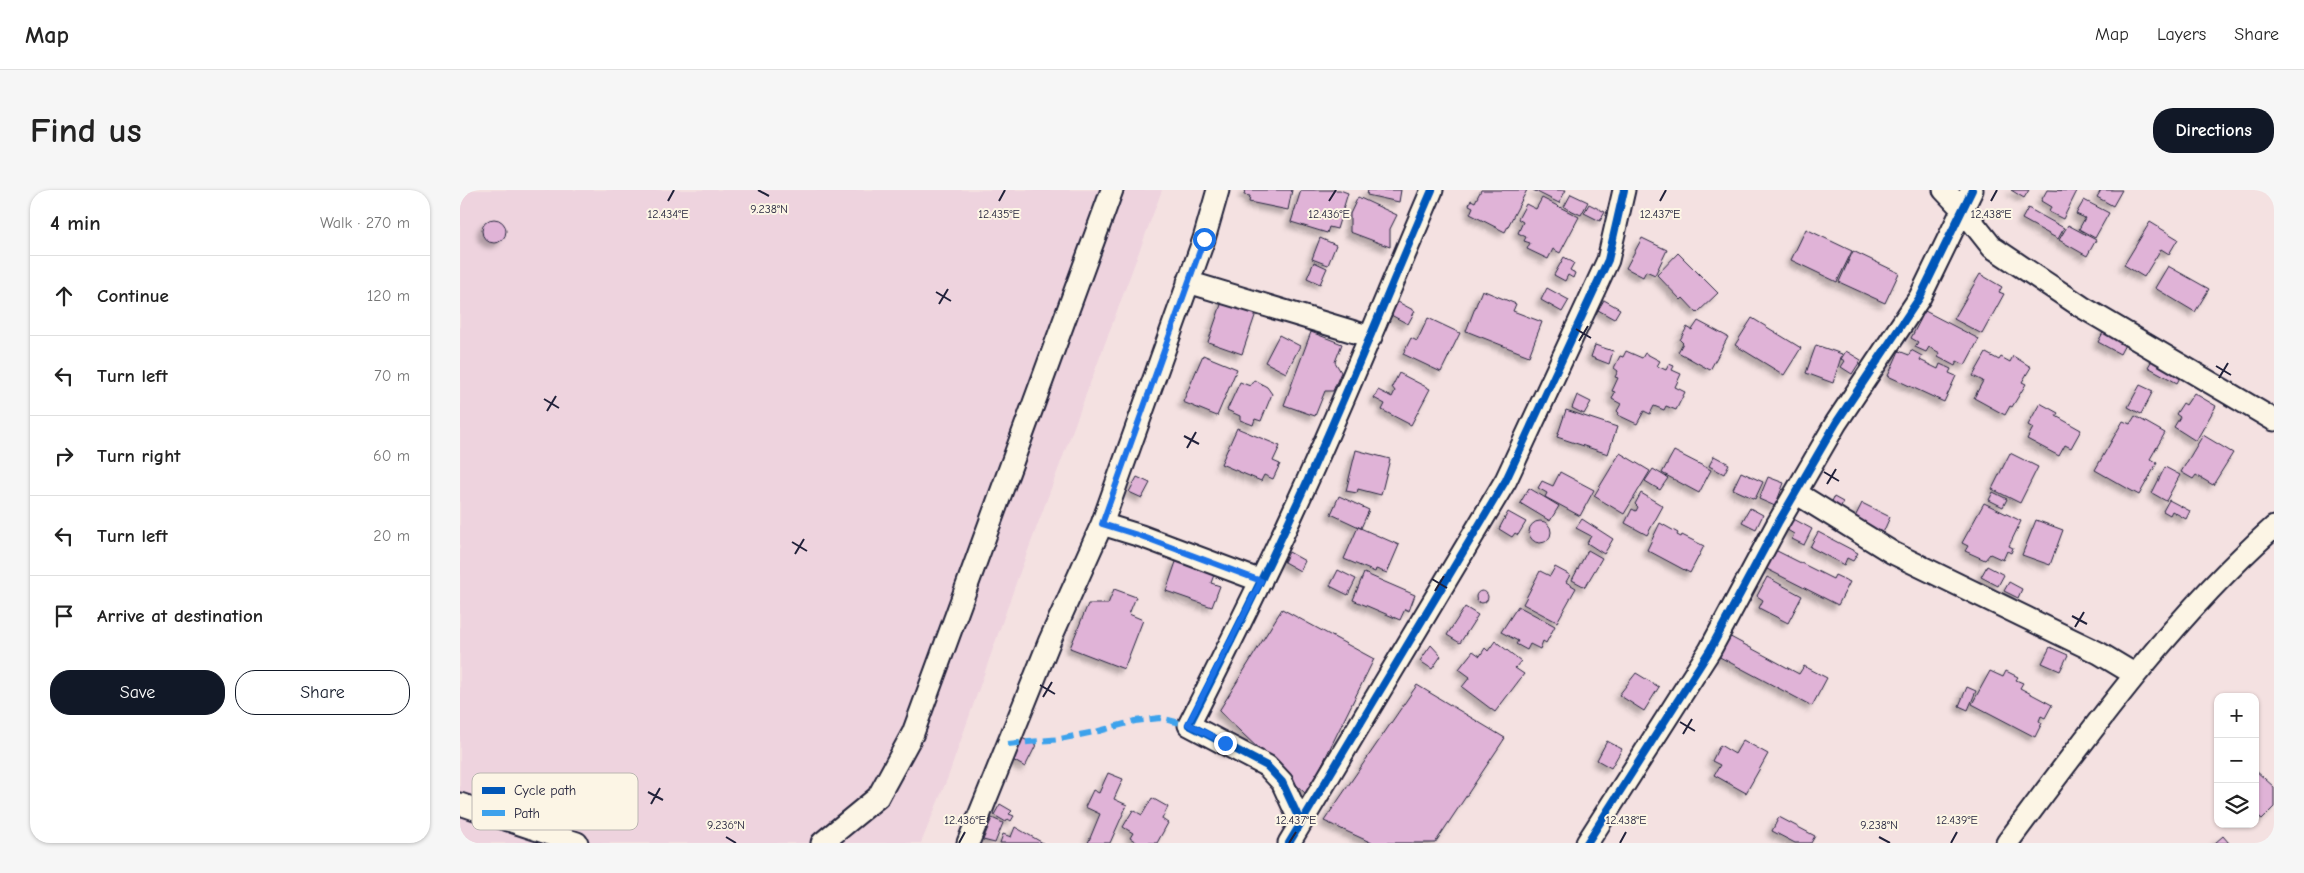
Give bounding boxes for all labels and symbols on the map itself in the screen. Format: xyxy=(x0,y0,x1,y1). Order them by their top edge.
text: 9.238°N xyxy=(750,202,788,216)
text: 12.434°E xyxy=(648,207,688,221)
text: 12.435°E xyxy=(978,207,1020,221)
text: 12.436°E xyxy=(1308,207,1350,221)
text: 12.437°E xyxy=(1640,207,1680,221)
text: 12.438°E xyxy=(1970,207,2012,221)
route start xyxy=(1193,228,1216,251)
route end xyxy=(1214,732,1237,755)
legend xyxy=(472,773,638,830)
text: Cycle path xyxy=(514,782,576,799)
text: Path xyxy=(514,805,540,822)
text: 12.436°E xyxy=(944,813,986,827)
text: 12.437°E xyxy=(1276,813,1316,827)
text: 12.438°E xyxy=(1605,813,1647,827)
text: 12.439°E xyxy=(1936,813,1978,827)
text: 9.236°N xyxy=(707,818,745,832)
text: 9.238°N xyxy=(1860,818,1898,832)

